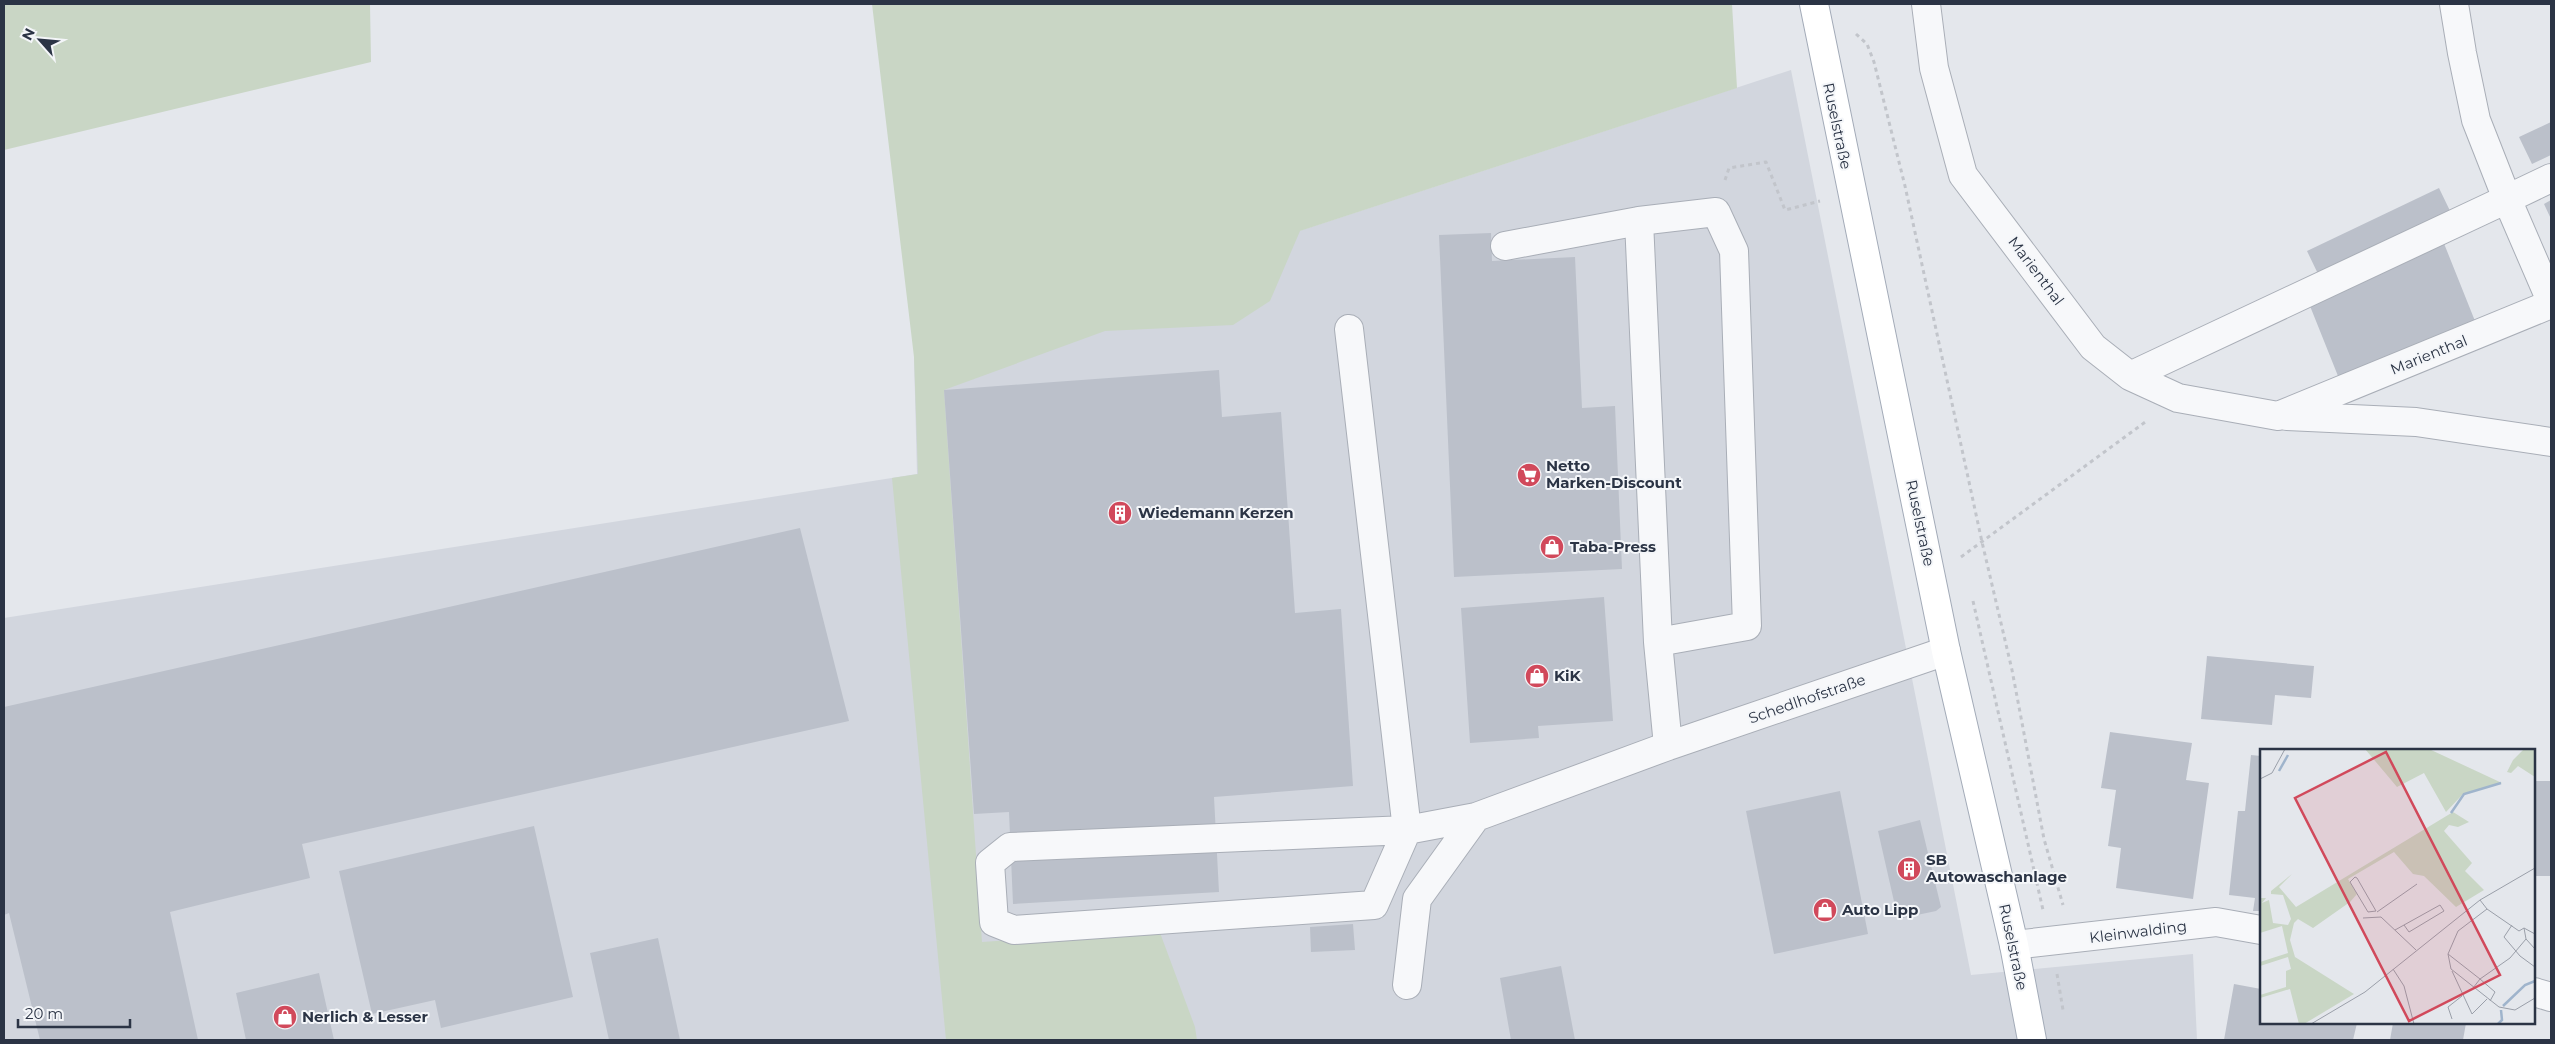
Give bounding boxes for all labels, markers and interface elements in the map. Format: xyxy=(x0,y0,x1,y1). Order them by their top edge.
north arrow xyxy=(15,15,65,65)
text: N xyxy=(18,25,39,43)
street label: Ruselstraße xyxy=(1819,81,1856,171)
street label: Marienthal xyxy=(2004,232,2068,309)
street label: Marienthal xyxy=(2388,330,2470,379)
place label: Netto Marken-Discount xyxy=(1546,456,1682,492)
supermarket icon: Netto Marken-Discount xyxy=(1516,462,1542,488)
street label: Ruselstraße xyxy=(1902,478,1939,568)
building icon: Wiedemann Kerzen xyxy=(1107,500,1133,526)
place label: Wiedemann Kerzen xyxy=(1138,503,1294,522)
shop icon: Taba-Press xyxy=(1539,534,1565,560)
place label: Taba-Press xyxy=(1570,537,1656,556)
shop icon: KiK xyxy=(1524,663,1550,689)
place label: KiK xyxy=(1554,666,1582,685)
street label: Schedlhofstraße xyxy=(1746,670,1868,727)
inset map xyxy=(2260,749,2535,1024)
place label: SB Autowaschanlage xyxy=(1925,850,2067,886)
building icon: SB Autowaschanlage xyxy=(1896,856,1922,882)
shop icon: Auto Lipp xyxy=(1812,897,1838,923)
place label: Auto Lipp xyxy=(1841,900,1918,919)
street label: Ruselstraße xyxy=(1995,902,2032,992)
street label: Kleinwalding xyxy=(2088,916,2188,947)
scale bar xyxy=(18,996,130,1028)
text: 20 m xyxy=(25,1004,63,1023)
shop icon: Nerlich & Lesser xyxy=(272,1004,298,1030)
place label: Nerlich & Lesser xyxy=(302,1007,428,1026)

